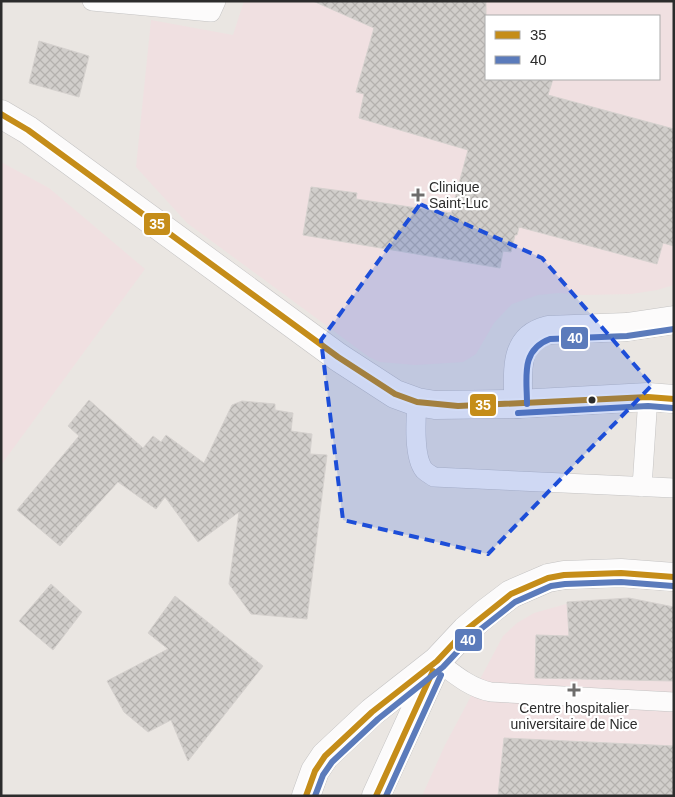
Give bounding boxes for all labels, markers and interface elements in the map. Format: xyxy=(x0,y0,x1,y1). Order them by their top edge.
legend xyxy=(485,15,660,80)
text: 35 xyxy=(530,26,547,43)
text: 40 xyxy=(530,51,547,68)
place label: Clinique Saint-Luc xyxy=(429,179,488,211)
marker: Clinique Saint-Luc xyxy=(411,188,425,202)
line badge: 35 xyxy=(143,212,171,236)
text: 35 xyxy=(149,216,165,232)
line badge: 40 xyxy=(560,326,589,350)
text: 40 xyxy=(567,330,583,346)
line badge: 35 xyxy=(469,393,497,417)
unlabelled marker xyxy=(587,395,597,405)
text: 35 xyxy=(475,397,491,413)
line badge: 40 xyxy=(454,628,483,652)
text: 40 xyxy=(460,632,476,648)
marker: Centre hospitalier universitaire de Nice xyxy=(567,683,581,697)
place label: Centre hospitalier universitaire de Nice xyxy=(511,700,638,732)

